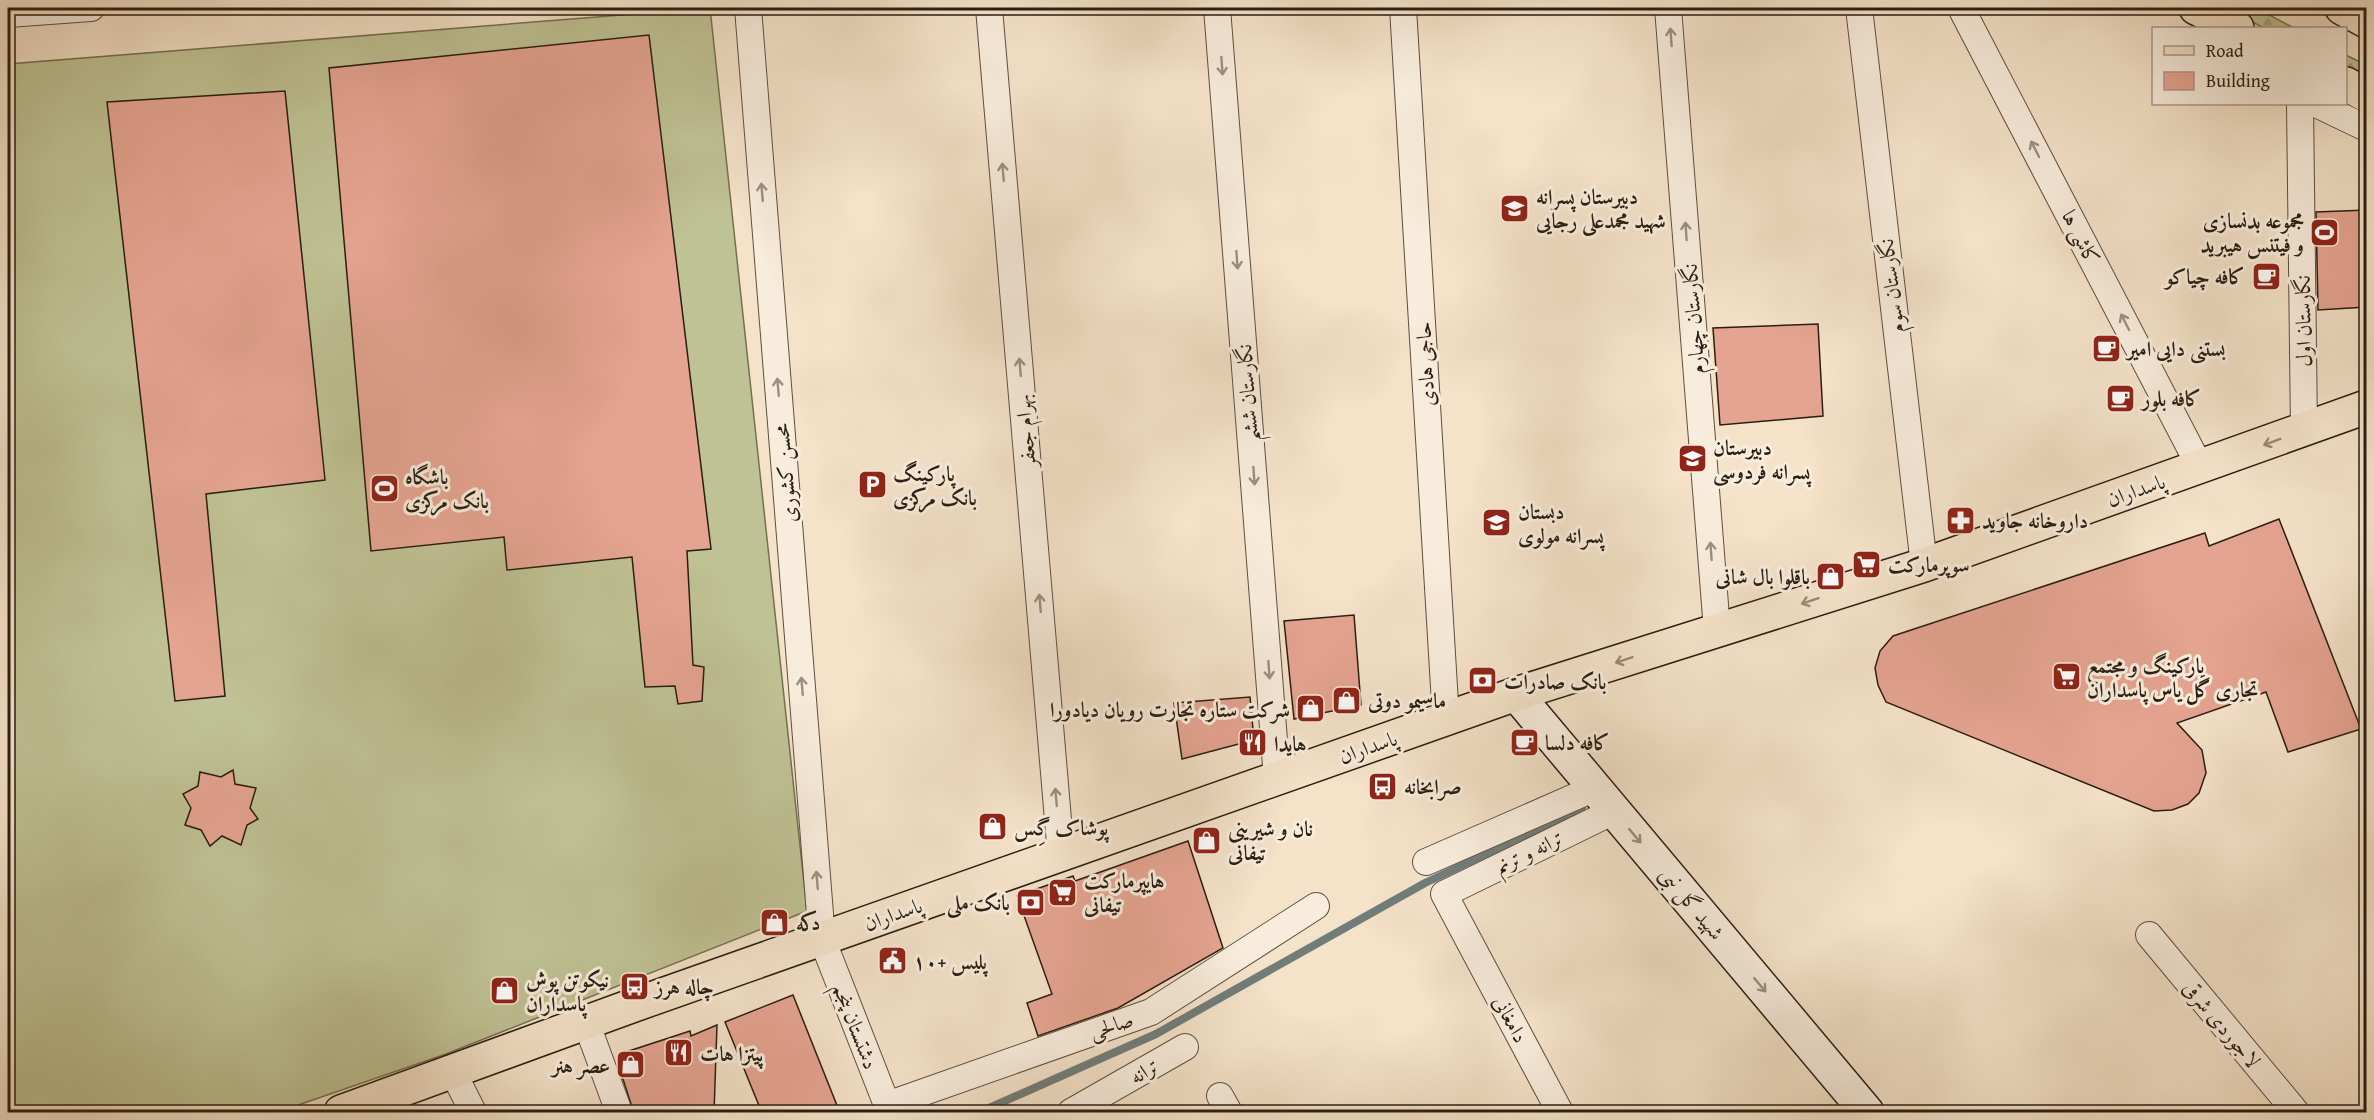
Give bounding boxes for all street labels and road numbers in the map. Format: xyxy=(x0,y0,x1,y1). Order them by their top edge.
street label: کاشی ها xyxy=(2054,204,2108,270)
street label: نگارستان سوم xyxy=(1870,237,1915,335)
street label: نگارستان چهارم xyxy=(1674,263,1715,375)
street label: نگارستان اول xyxy=(2287,275,2319,367)
street label: حاجی هادی xyxy=(1407,321,1443,407)
street label: نگارستان ششم xyxy=(1228,343,1272,443)
street label: بهرام جعفر xyxy=(1006,393,1047,471)
street label: محسن کشوری xyxy=(765,422,805,524)
street label: پاسداران xyxy=(2103,465,2170,514)
street label: پاسداران xyxy=(1335,722,1402,771)
street label: ترانه و ترنم xyxy=(1490,822,1570,884)
street label: شهید گل نبی xyxy=(1652,860,1732,946)
street label: پاسداران xyxy=(860,889,927,938)
street label: لاجوردی شرقی xyxy=(2176,973,2268,1075)
street label: دشتستان پنجم xyxy=(821,978,887,1075)
street label: دامغانی xyxy=(1486,990,1536,1048)
street label: صالحی xyxy=(1085,1003,1137,1047)
street label: ترانه xyxy=(1124,1050,1164,1092)

